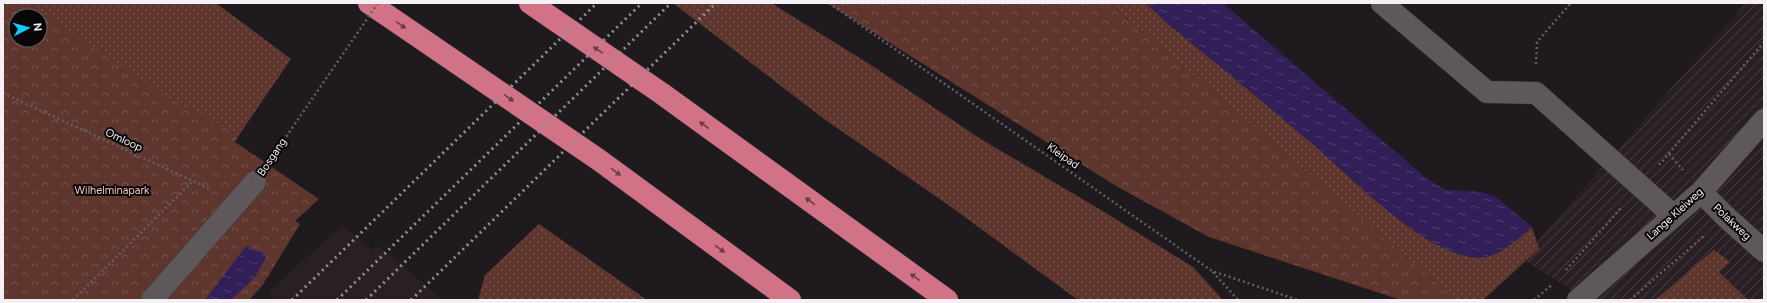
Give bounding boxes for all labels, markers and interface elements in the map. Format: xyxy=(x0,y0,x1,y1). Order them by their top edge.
north arrow xyxy=(8,8,48,48)
one-way arrow xyxy=(396,21,407,29)
text: N xyxy=(31,22,44,32)
one-way arrow xyxy=(593,46,603,54)
one-way arrow xyxy=(503,94,514,102)
one-way arrow xyxy=(699,120,710,129)
street label: Omloop xyxy=(103,126,145,154)
street label: Bosgang xyxy=(255,136,289,178)
street label: Kleipad xyxy=(1044,140,1082,172)
one-way arrow xyxy=(610,168,621,176)
park label: Wilhelminapark xyxy=(75,184,150,197)
street label: Lange Kleiweg xyxy=(1644,185,1706,243)
one-way arrow xyxy=(804,197,815,205)
street label: Polakweg xyxy=(1710,201,1754,243)
one-way arrow xyxy=(715,245,726,253)
one-way arrow xyxy=(910,273,920,281)

